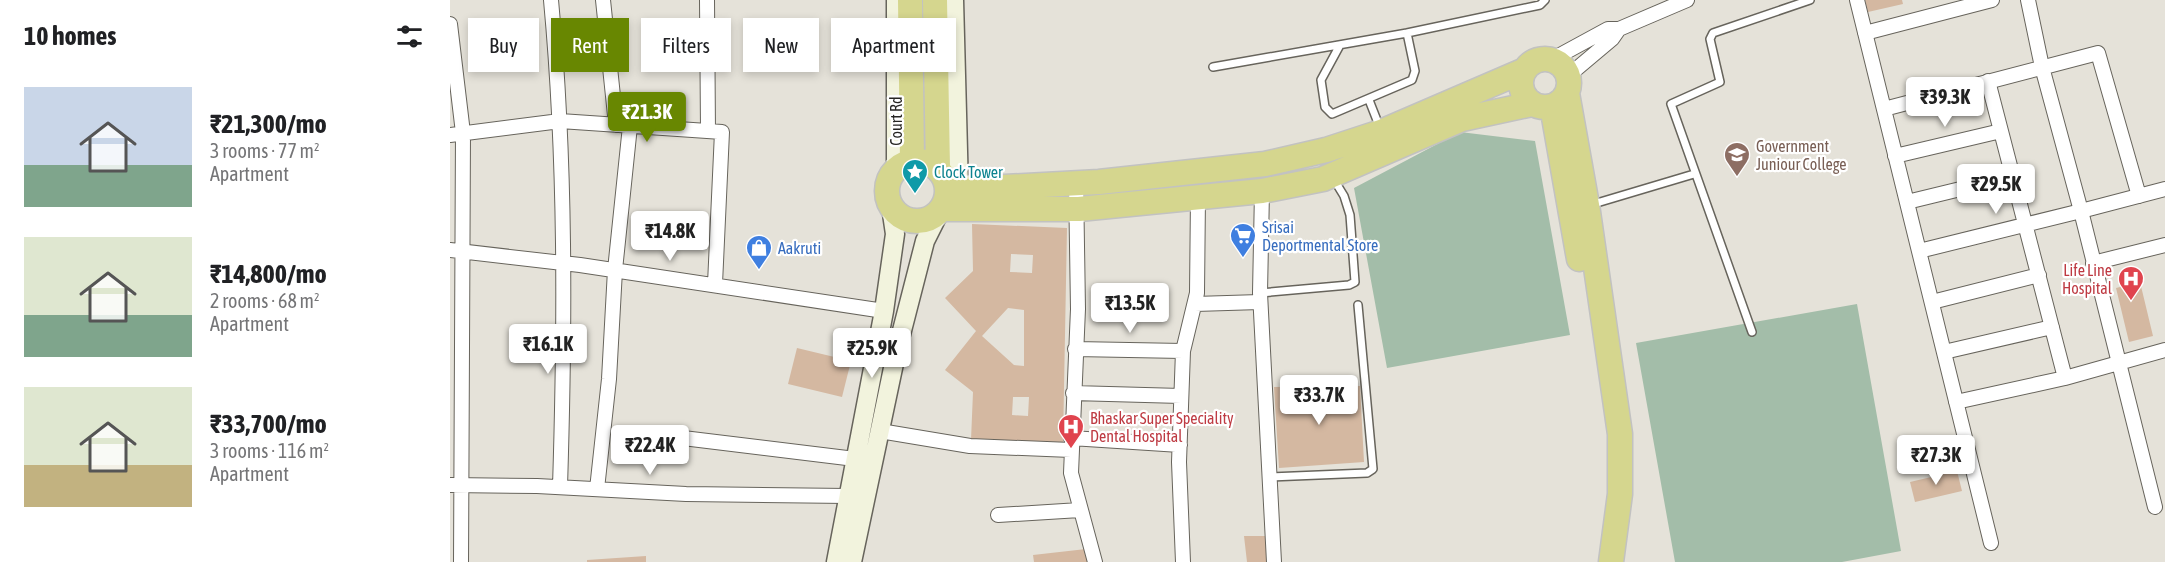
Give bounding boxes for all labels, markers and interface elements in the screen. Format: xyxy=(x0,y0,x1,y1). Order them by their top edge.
chip: Buy xyxy=(468,18,539,72)
chip: Rent xyxy=(551,18,629,72)
chip: Filters xyxy=(641,18,731,72)
chip: New xyxy=(743,18,819,72)
chip: Apartment xyxy=(831,18,956,72)
icon: filters xyxy=(393,20,426,53)
text: 10 homes xyxy=(24,21,117,51)
pin: ₹39.3K xyxy=(1896,77,1994,128)
text: ₹39.3K xyxy=(1920,85,1970,108)
pin: ₹21.3K xyxy=(598,92,696,143)
street label: Court Rd xyxy=(887,96,905,146)
text: ₹21.3K xyxy=(622,100,672,123)
text: ₹21,300/mo xyxy=(210,109,327,139)
icon: home xyxy=(72,111,144,183)
place label: Government Juniour College xyxy=(1756,137,1847,174)
text: 3 rooms · 77 m² xyxy=(210,139,320,162)
school or university icon: Government Juniour College xyxy=(1722,140,1752,178)
place icon: Clock Tower xyxy=(900,157,930,195)
text: Apartment xyxy=(210,162,289,185)
place label: Clock Tower xyxy=(934,163,1003,181)
pin: ₹29.5K xyxy=(1947,164,2045,215)
text: ₹29.5K xyxy=(1971,172,2021,195)
pin: ₹14.8K xyxy=(621,211,719,262)
place label: Srisai Deportmental Store xyxy=(1262,218,1378,255)
text: ₹14.8K xyxy=(645,219,695,242)
supermarket icon: Srisai Deportmental Store xyxy=(1228,221,1258,259)
shop icon: Aakruti xyxy=(744,233,774,271)
place label: Aakruti xyxy=(778,239,821,257)
text: ₹14,800/mo xyxy=(210,259,327,289)
icon: home xyxy=(72,261,144,333)
place label: Life Line Hospital xyxy=(2062,261,2113,298)
hospital icon: Life Line Hospital xyxy=(2116,264,2146,302)
pin: ₹13.5K xyxy=(1081,283,1179,334)
text: 2 rooms · 68 m² xyxy=(210,289,320,312)
text: ₹13.5K xyxy=(1105,291,1155,314)
text: Apartment xyxy=(210,312,289,335)
pin: ₹16.1K xyxy=(499,324,597,375)
pin: ₹25.9K xyxy=(823,328,921,379)
text: ₹16.1K xyxy=(523,332,573,355)
text: ₹25.9K xyxy=(847,336,897,359)
pin: ₹33.7K xyxy=(1270,375,1368,426)
text: ₹33.7K xyxy=(1294,383,1344,406)
text: ₹33,700/mo xyxy=(210,409,327,439)
place label: Bhaskar Super Speciality Dental Hospital xyxy=(1090,409,1234,446)
icon: home xyxy=(72,411,144,483)
hospital icon: Bhaskar Super Speciality Dental Hospital xyxy=(1056,412,1086,450)
pin: ₹22.4K xyxy=(601,425,699,476)
text: ₹22.4K xyxy=(625,433,675,456)
pin: ₹27.3K xyxy=(1887,435,1985,486)
text: 3 rooms · 116 m² xyxy=(210,439,329,462)
text: ₹27.3K xyxy=(1911,443,1961,466)
text: Apartment xyxy=(210,462,289,485)

